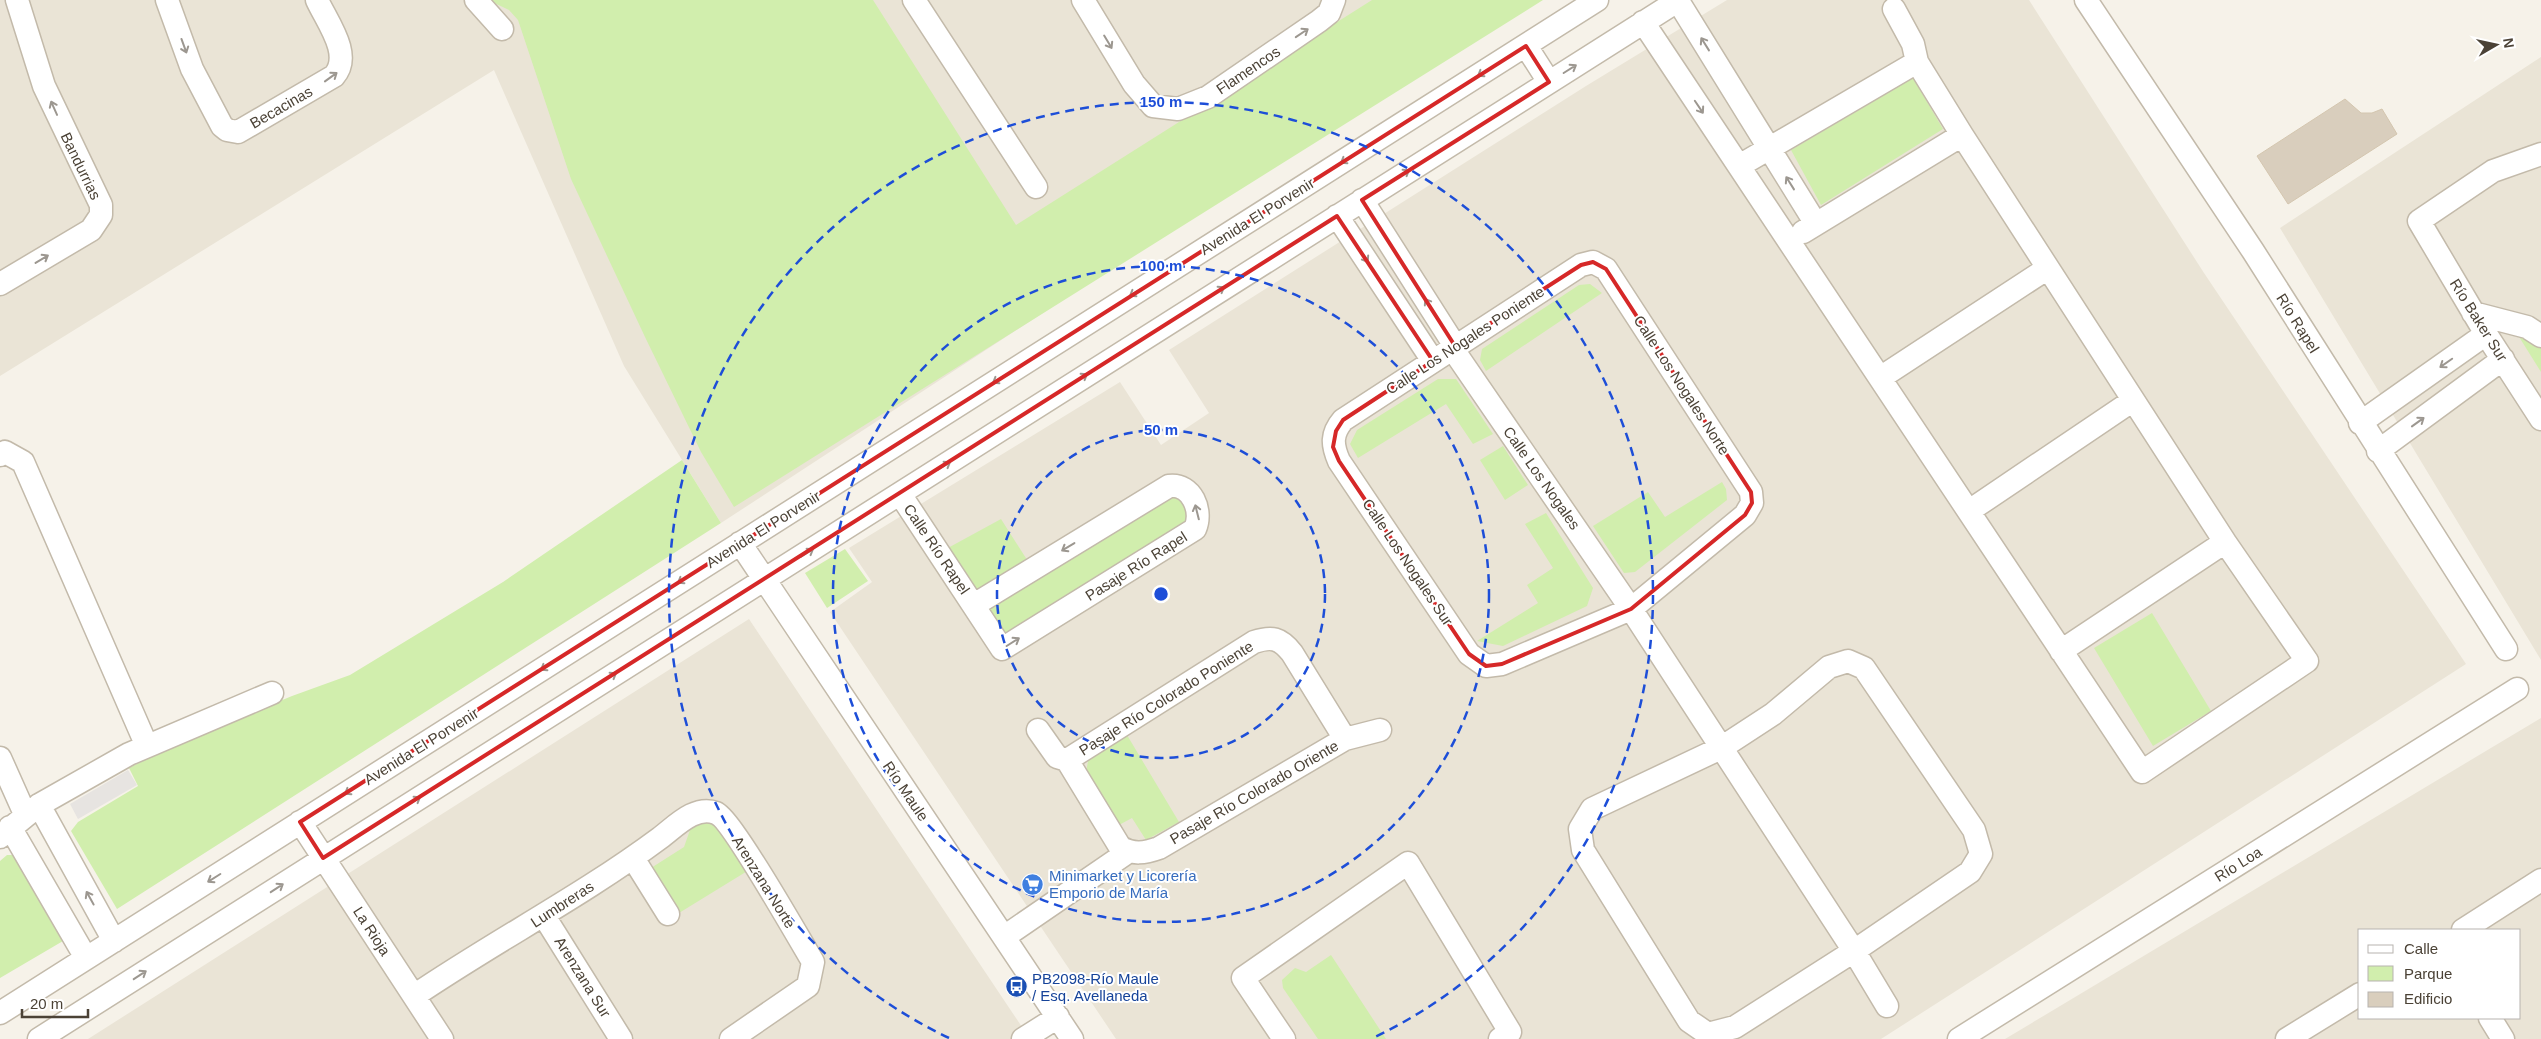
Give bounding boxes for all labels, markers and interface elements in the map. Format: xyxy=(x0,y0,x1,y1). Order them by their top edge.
north arrow xyxy=(2471,20,2521,70)
one-way arrow xyxy=(1295,28,1309,38)
one-way arrow xyxy=(1104,34,1114,48)
text: N xyxy=(2500,37,2518,49)
one-way arrow xyxy=(179,38,189,54)
one-way arrow xyxy=(1699,38,1709,52)
street label: Flamencos xyxy=(1213,42,1283,98)
one-way arrow xyxy=(1563,63,1577,74)
one-way arrow xyxy=(1478,67,1492,77)
one-way arrow xyxy=(324,72,337,83)
street label: Becacinas xyxy=(247,82,315,132)
text: 150 m xyxy=(1140,93,1182,110)
one-way arrow xyxy=(1695,99,1705,113)
one-way arrow xyxy=(48,100,58,115)
street label: Bandurrias xyxy=(57,130,105,202)
one-way arrow xyxy=(1340,153,1354,164)
one-way arrow xyxy=(1396,169,1410,179)
street label: Avenida El Porvenir xyxy=(1197,174,1317,258)
one-way arrow xyxy=(1785,176,1795,190)
one-way arrow xyxy=(1359,249,1369,263)
one-way arrow xyxy=(35,254,49,264)
text: 100 m xyxy=(1140,257,1182,274)
street label: Río Baker Sur xyxy=(2447,276,2511,364)
street label: Calle Los Nogales Poniente xyxy=(1383,282,1547,398)
one-way arrow xyxy=(1211,286,1225,296)
one-way arrow xyxy=(1129,287,1143,298)
street label: Río Rapel xyxy=(2273,290,2323,356)
one-way arrow xyxy=(1424,298,1434,312)
street label: Calle Los Nogales Norte xyxy=(1631,312,1733,458)
one-way arrow xyxy=(2440,357,2453,368)
one-way arrow xyxy=(1074,373,1088,384)
one-way arrow xyxy=(992,375,1006,385)
one-way arrow xyxy=(2411,417,2425,427)
text: 50 m xyxy=(1144,421,1178,438)
street label: Calle Los Nogales xyxy=(1500,423,1584,533)
one-way arrow xyxy=(937,460,951,471)
street label: Avenida El Porvenir xyxy=(703,487,823,571)
street label: Calle Los Nogales Sur xyxy=(1359,495,1457,629)
street label: Calle Río Rapel xyxy=(901,501,973,597)
one-way arrow xyxy=(1192,504,1201,520)
street label: Pasaje Río Rapel xyxy=(1082,528,1190,604)
one-way arrow xyxy=(1061,542,1075,553)
one-way arrow xyxy=(799,547,813,557)
one-way arrow xyxy=(678,574,692,584)
centre of rings xyxy=(1152,585,1170,603)
one-way arrow xyxy=(1006,637,1020,647)
street label: Pasaje Río Colorado Poniente xyxy=(1076,637,1256,759)
one-way arrow xyxy=(541,661,555,671)
one-way arrow xyxy=(603,671,617,681)
street label: Avenida El Porvenir xyxy=(361,704,481,788)
street label: Pasaje Río Colorado Oriente xyxy=(1167,737,1341,847)
street label: Río Maule xyxy=(880,758,932,824)
one-way arrow xyxy=(344,786,358,796)
one-way arrow xyxy=(406,795,420,805)
street label: Arenzana Norte xyxy=(729,833,799,931)
street label: Río Loa xyxy=(2211,843,2265,885)
place label: Minimarket y Licorería Emporio de María xyxy=(1049,867,1197,901)
supermarket icon: Minimarket y Licorería Emporio de María xyxy=(1021,872,1045,896)
one-way arrow xyxy=(207,873,221,883)
street label: Lumbreras xyxy=(527,877,597,931)
one-way arrow xyxy=(269,883,283,893)
one-way arrow xyxy=(85,891,95,906)
street label: La Rioja xyxy=(350,903,394,959)
legend xyxy=(2358,929,2521,1019)
street label: Arenzana Sur xyxy=(551,934,615,1020)
text: Calle xyxy=(2404,940,2438,957)
text: Parque xyxy=(2404,965,2452,982)
one-way arrow xyxy=(132,970,146,980)
place label: PB2098-Río Maule / Esq. Avellaneda xyxy=(1032,970,1159,1004)
bus stop icon: PB2098-Río Maule / Esq. Avellaneda xyxy=(1004,975,1028,999)
scale bar xyxy=(22,986,89,1018)
text: Edificio xyxy=(2404,990,2452,1007)
text: 20 m xyxy=(30,995,63,1012)

